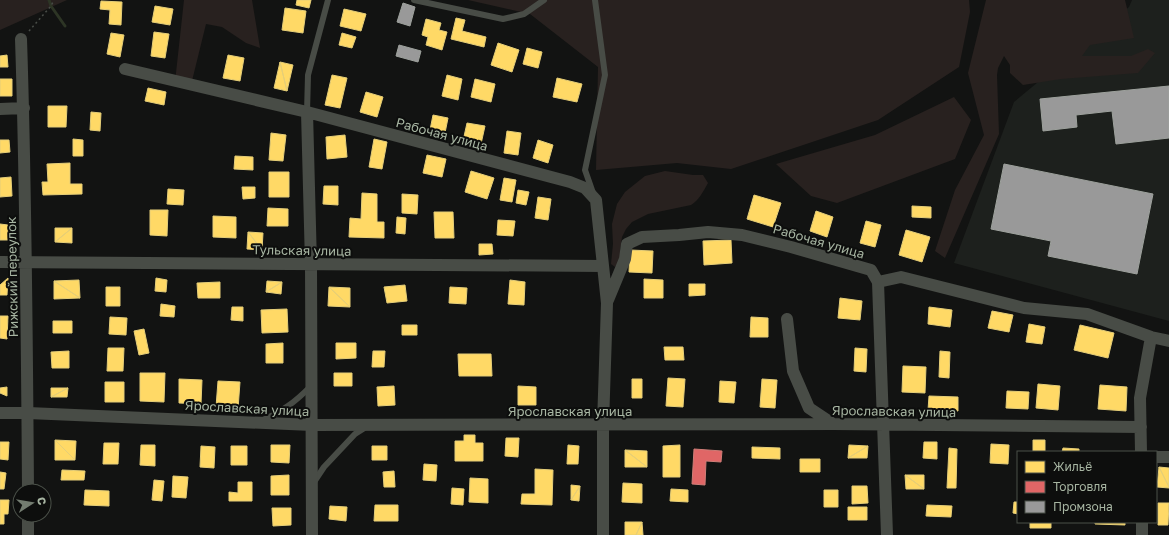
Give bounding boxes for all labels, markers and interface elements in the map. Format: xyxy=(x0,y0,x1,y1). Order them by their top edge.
street label: Рабочая улица xyxy=(394,114,490,154)
street label: Рижский переулок xyxy=(3,216,21,338)
street label: Рабочая улица xyxy=(771,220,867,262)
street label: Тульская улица xyxy=(252,241,352,259)
street label: Ярославская улица xyxy=(184,397,310,419)
street label: Ярославская улица xyxy=(832,402,956,420)
street label: Ярославская улица xyxy=(508,403,632,419)
legend xyxy=(1017,451,1157,523)
text: Жильё xyxy=(1053,459,1092,474)
text: Торговля xyxy=(1053,479,1107,494)
north arrow xyxy=(12,483,52,523)
text: С xyxy=(35,496,49,506)
text: Промзона xyxy=(1053,499,1113,514)

